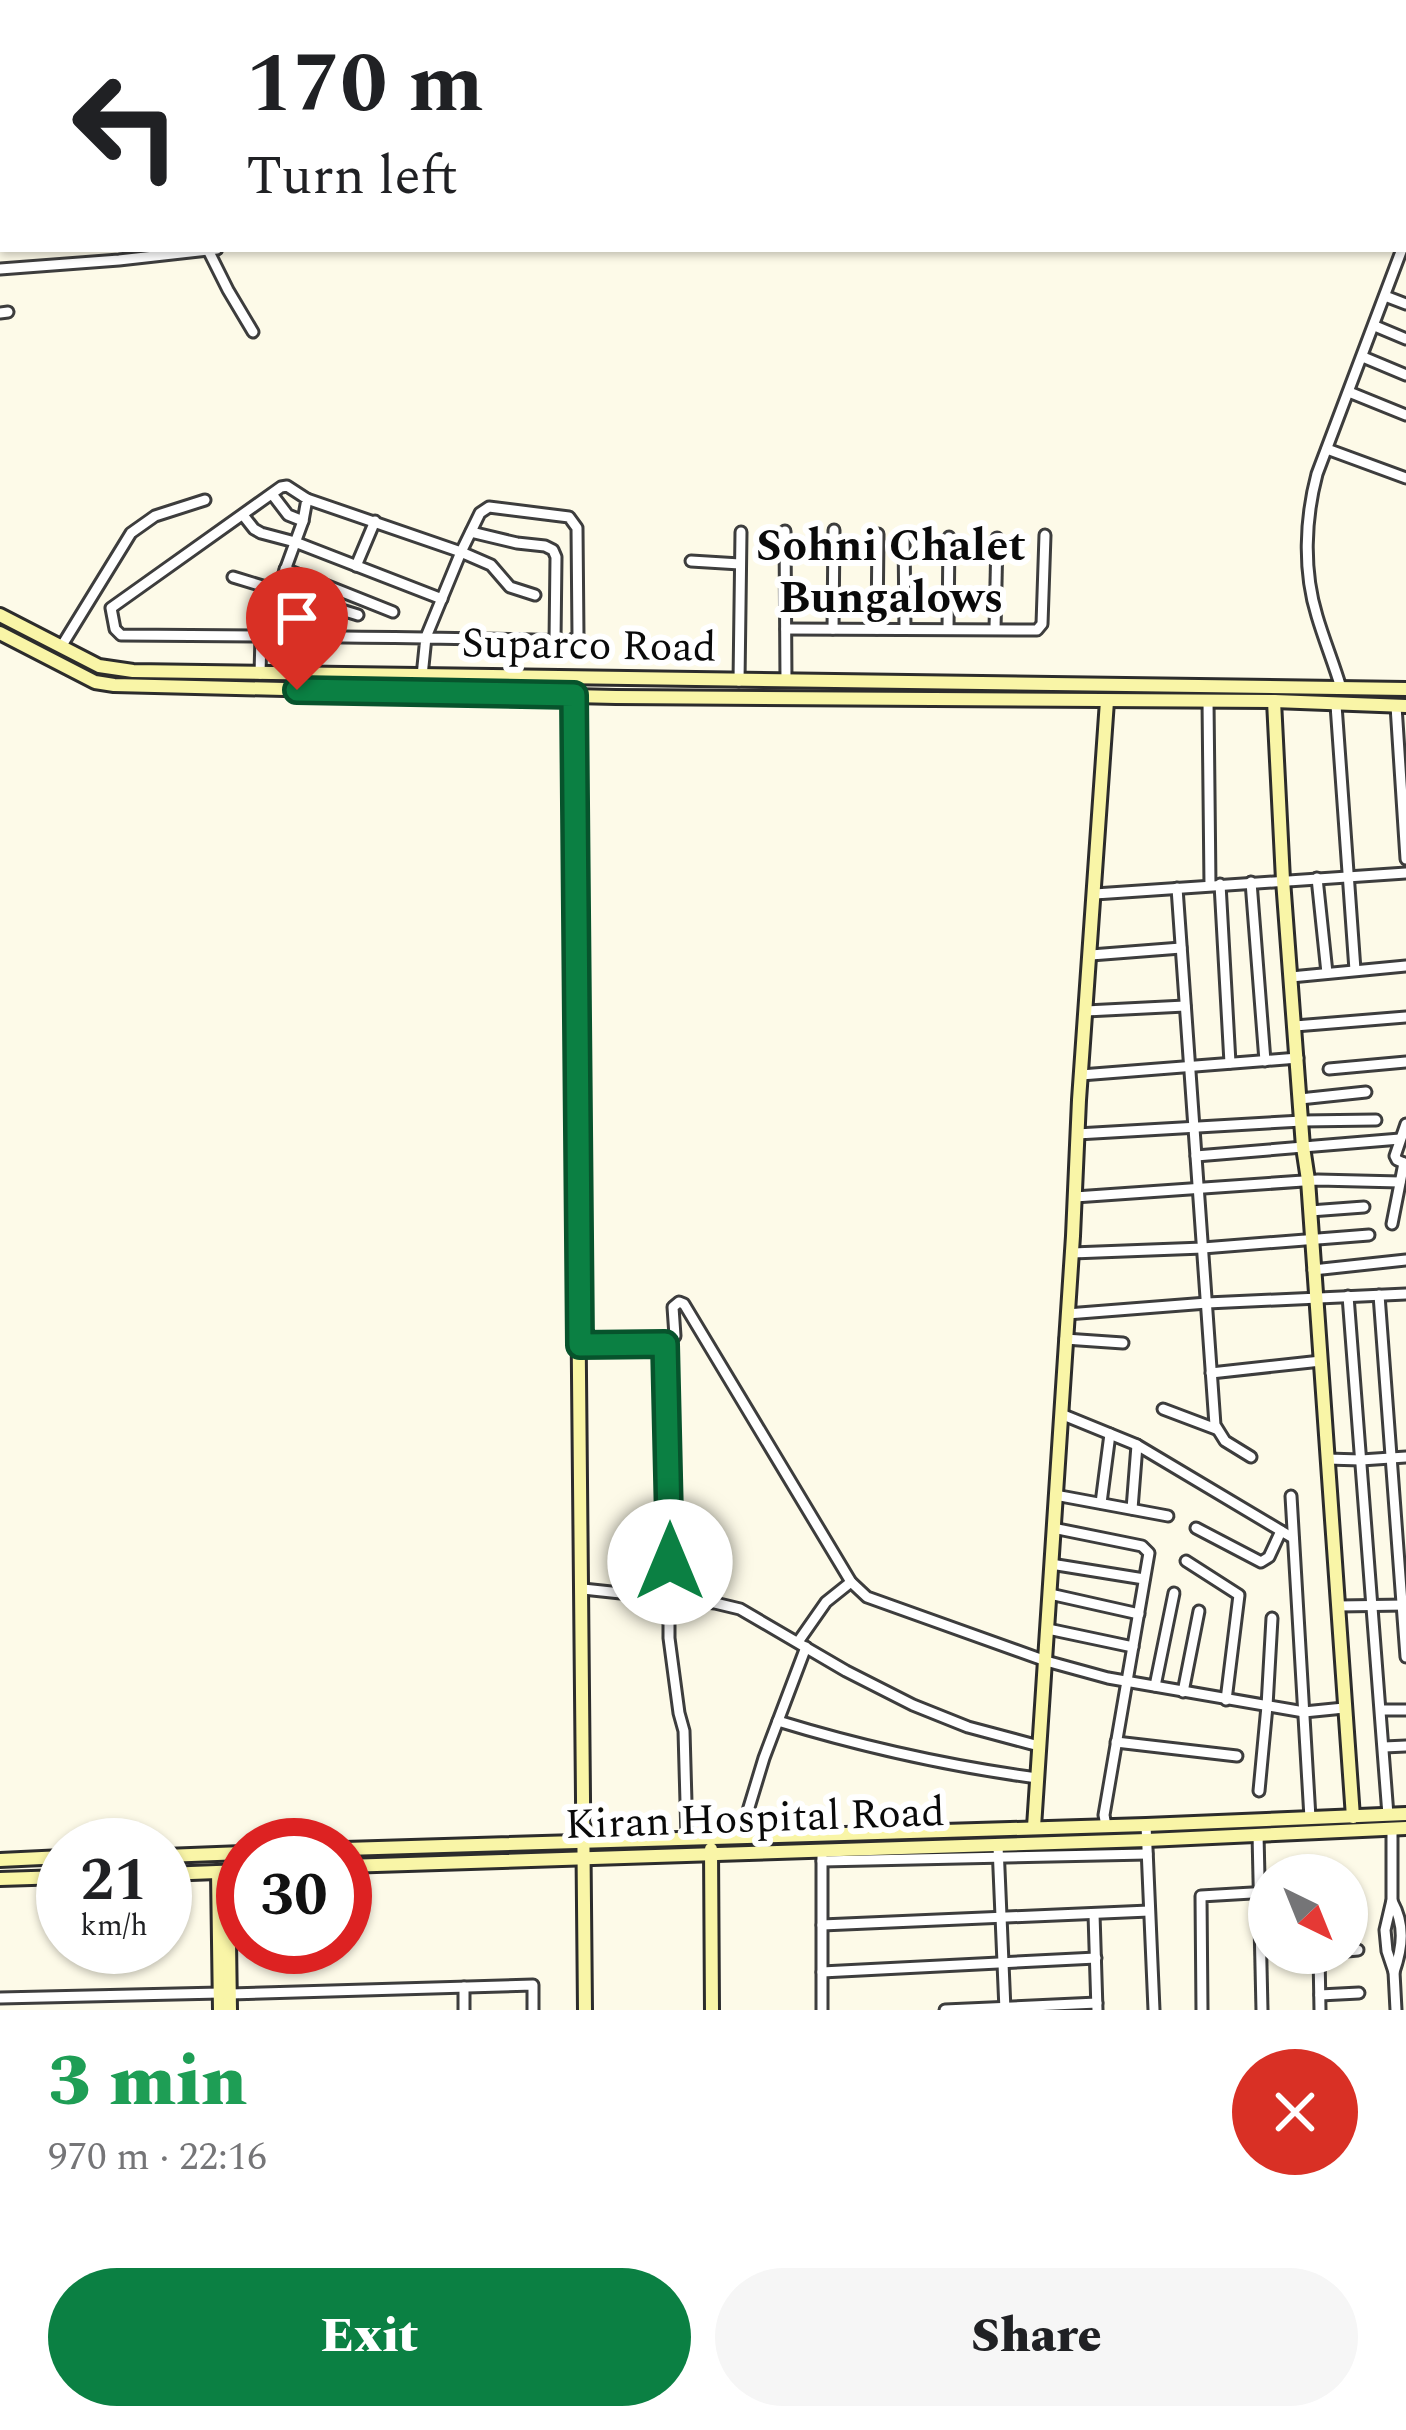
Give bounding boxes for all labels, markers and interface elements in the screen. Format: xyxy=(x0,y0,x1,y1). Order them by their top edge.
text: 170 m xyxy=(246,21,484,149)
icon: left xyxy=(48,48,204,204)
text: Turn left xyxy=(246,136,458,218)
district label: Sohni Chalet Bungalows xyxy=(756,512,1026,633)
pin xyxy=(246,567,348,690)
icon: arrive xyxy=(264,585,330,651)
street label: Suparco Road xyxy=(461,612,717,680)
position arrow xyxy=(607,1499,733,1625)
street label: Kiran Hospital Road xyxy=(564,1781,946,1857)
speed limit sign: 30 xyxy=(216,1818,372,1974)
text: 21 xyxy=(80,1835,148,1927)
north arrow xyxy=(1248,1854,1368,1974)
map controls xyxy=(1248,1854,1368,1974)
text: km/h xyxy=(80,1903,148,1949)
text: 3 min xyxy=(48,2028,247,2137)
button: close xyxy=(1232,2049,1358,2175)
text: 970 m · 22:16 xyxy=(48,2128,267,2187)
button: Exit xyxy=(48,2268,691,2406)
button: Share xyxy=(715,2268,1358,2406)

